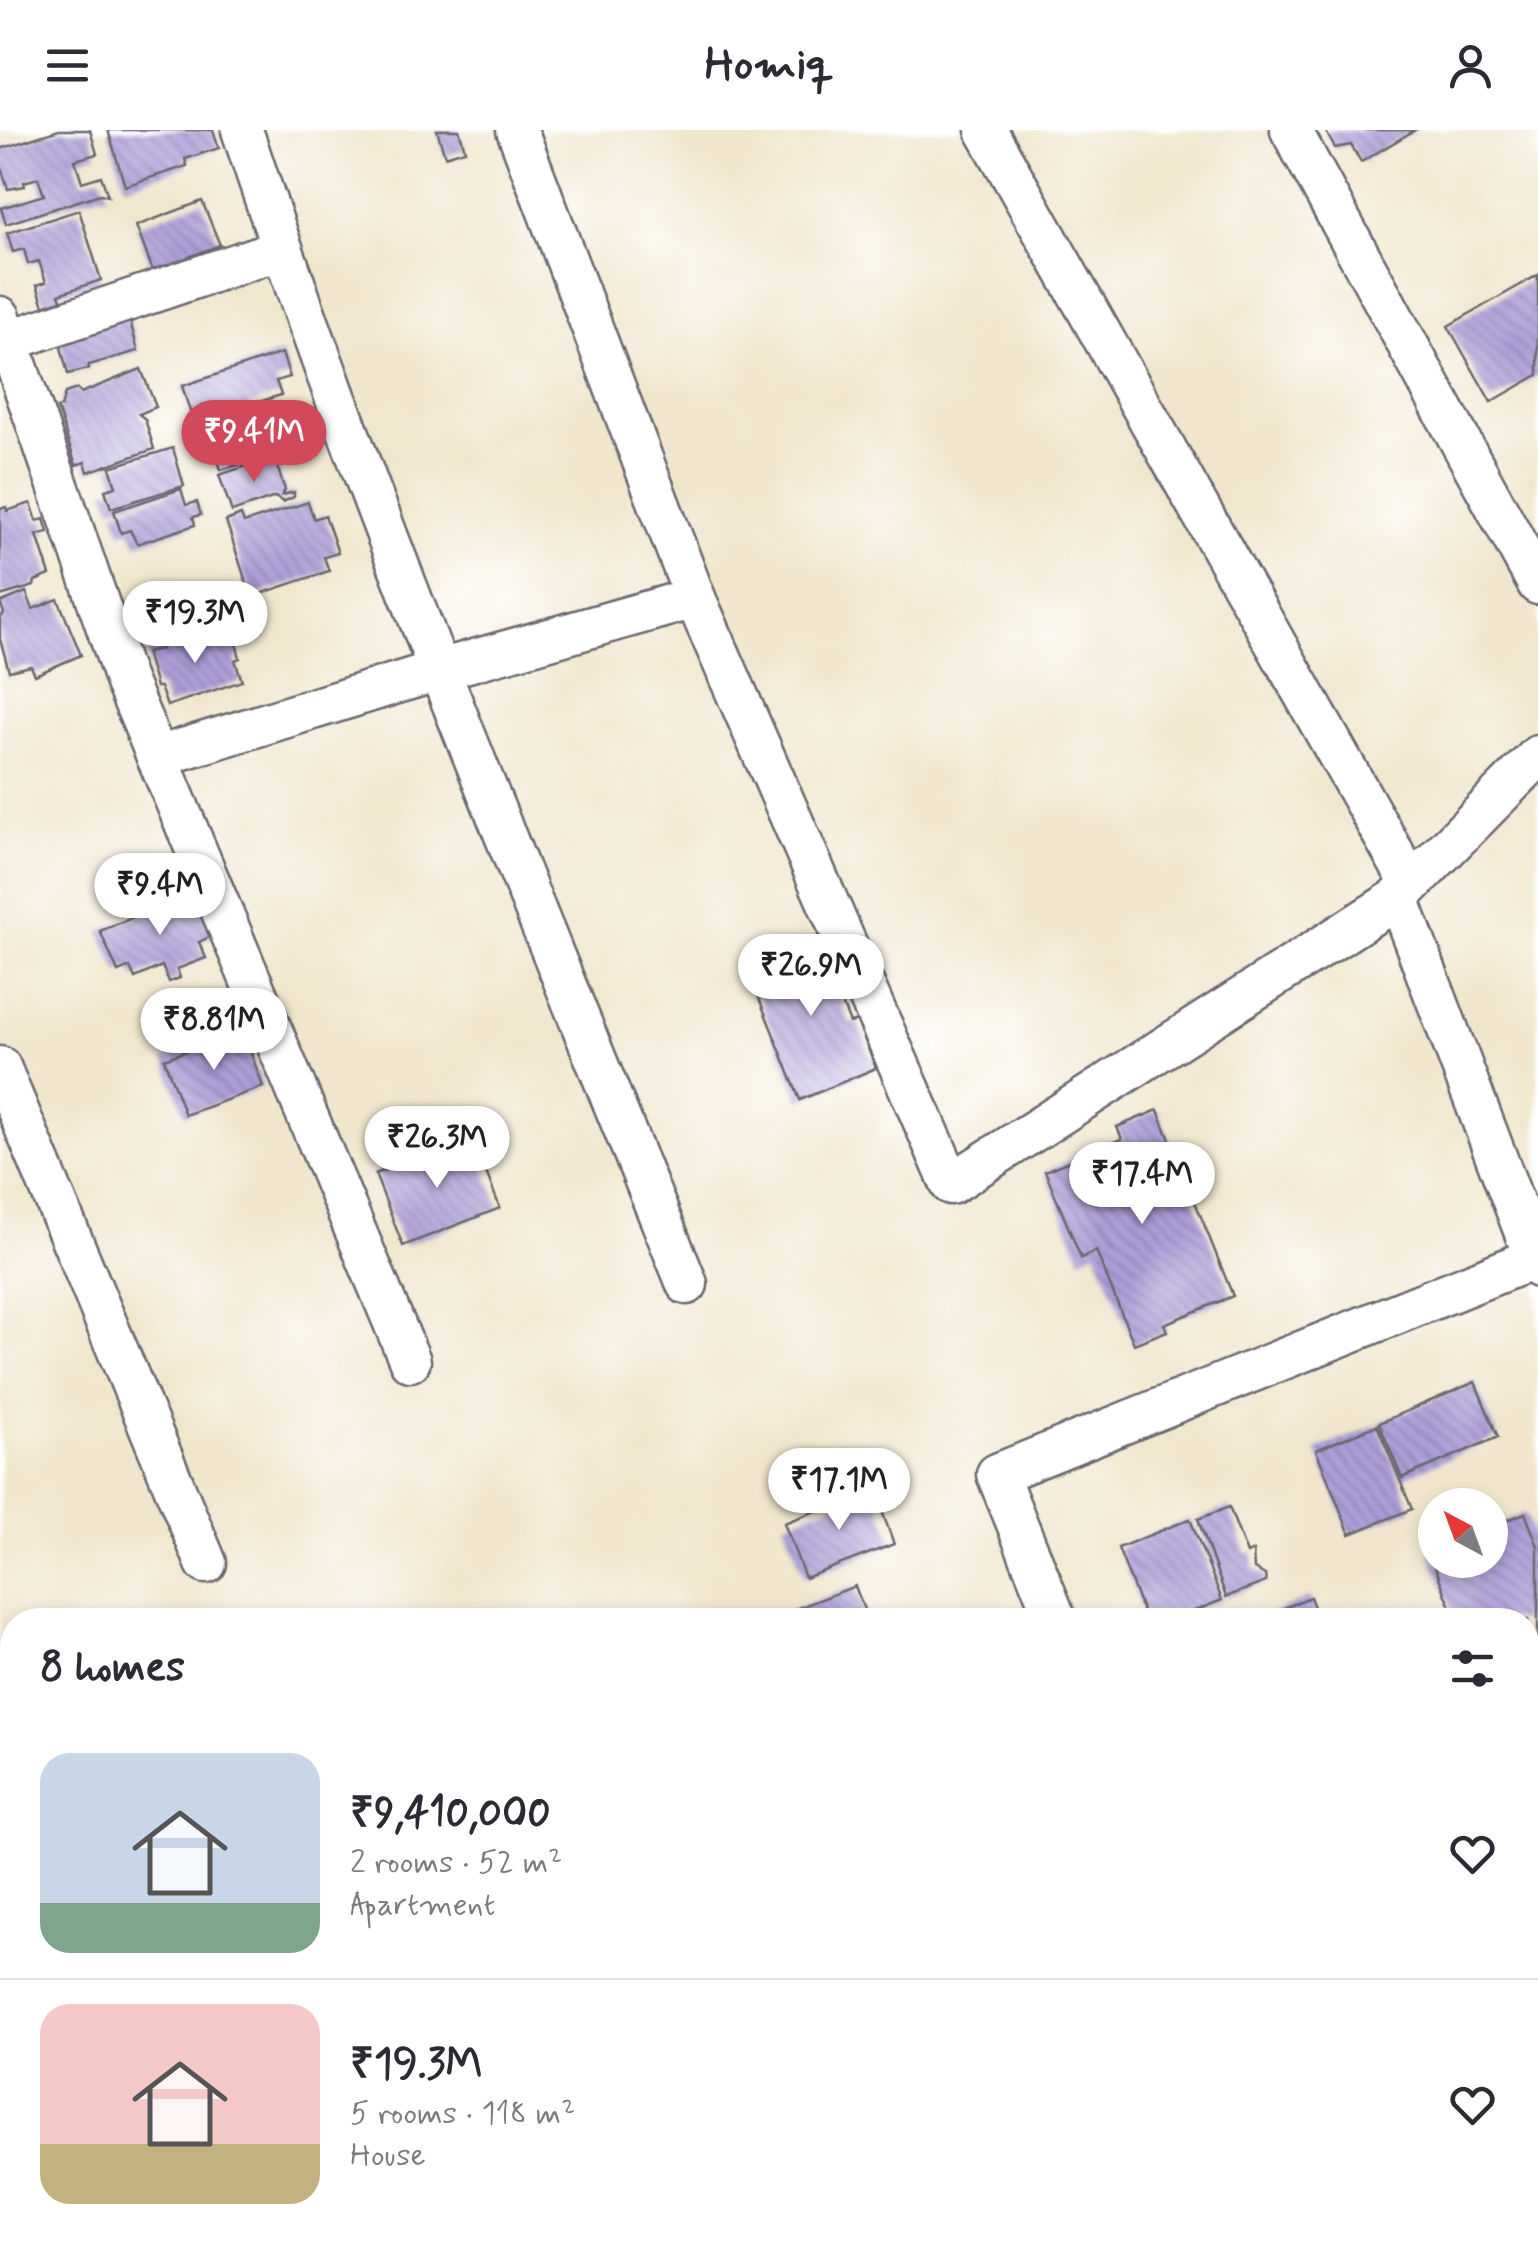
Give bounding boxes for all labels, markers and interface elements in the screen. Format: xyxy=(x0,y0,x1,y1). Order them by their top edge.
text: Homiq xyxy=(705,36,833,95)
icon: menu xyxy=(40,38,95,93)
icon: person xyxy=(1443,38,1498,93)
pin: ₹9.41M xyxy=(173,400,335,485)
text: ₹9.41M xyxy=(203,411,305,453)
pin: ₹19.3M xyxy=(114,581,276,666)
text: ₹19.3M xyxy=(145,592,245,634)
pin: ₹9.4M xyxy=(90,853,230,938)
text: ₹9.4M xyxy=(116,864,204,906)
pin: ₹26.9M xyxy=(730,934,892,1019)
text: ₹26.9M xyxy=(760,945,862,987)
pin: ₹8.81M xyxy=(133,988,295,1073)
text: ₹8.81M xyxy=(163,999,265,1041)
pin: ₹26.3M xyxy=(356,1106,518,1191)
text: ₹26.3M xyxy=(387,1117,487,1159)
pin: ₹17.4M xyxy=(1061,1142,1223,1227)
text: ₹17.4M xyxy=(1091,1153,1193,1195)
pin: ₹17.1M xyxy=(758,1448,920,1533)
text: ₹17.1M xyxy=(790,1459,888,1501)
north arrow xyxy=(1418,1488,1508,1578)
map controls xyxy=(1418,1488,1508,1578)
text: 8 homes xyxy=(40,1641,185,1696)
icon: filters xyxy=(1445,1641,1500,1696)
text: ₹9,410,000 xyxy=(350,1787,551,1842)
icon: home xyxy=(120,1793,240,1913)
icon: heart xyxy=(1445,1826,1500,1881)
text: 2 rooms · 52 m² xyxy=(350,1842,562,1884)
text: Apartment xyxy=(350,1884,495,1926)
text: ₹19.3M xyxy=(350,2038,482,2093)
icon: home xyxy=(120,2044,240,2164)
icon: heart xyxy=(1445,2077,1500,2132)
text: 5 rooms · 118 m² xyxy=(350,2093,575,2135)
text: House xyxy=(350,2135,426,2177)

